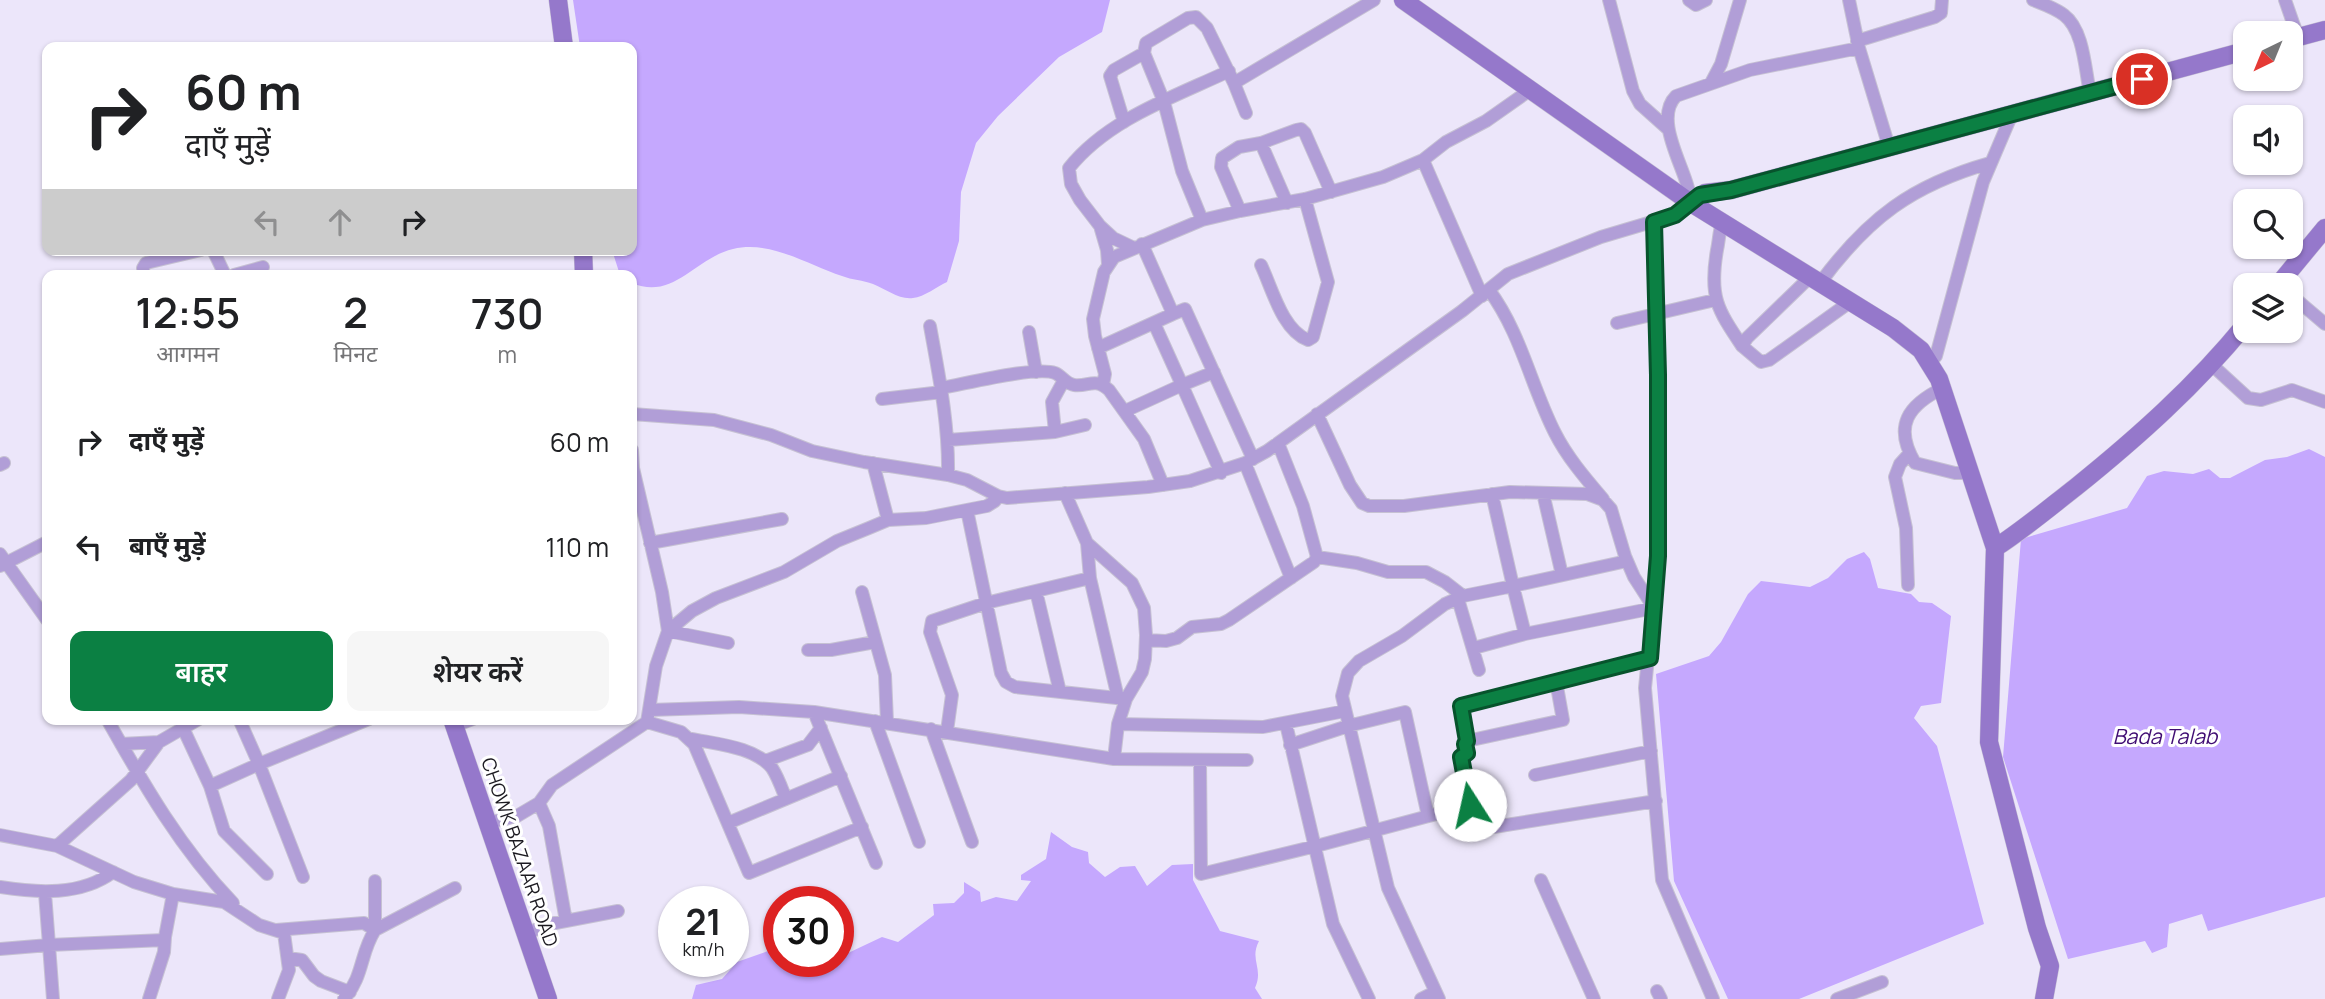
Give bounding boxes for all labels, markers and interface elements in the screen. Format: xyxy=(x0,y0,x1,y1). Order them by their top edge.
north arrow xyxy=(2233,21,2303,91)
map controls xyxy=(2233,21,2303,343)
pin xyxy=(2112,49,2172,109)
text: 60 m xyxy=(185,58,302,125)
icon: arrive xyxy=(2123,60,2161,98)
icon: right xyxy=(70,70,161,161)
button: sound xyxy=(2233,105,2303,175)
text: दाएँ मुड़ें xyxy=(185,122,271,166)
button: search xyxy=(2233,189,2303,259)
icon: left xyxy=(248,203,286,241)
icon: ahead xyxy=(321,203,359,241)
icon: right xyxy=(394,203,432,241)
button: layers xyxy=(2233,273,2303,343)
text: 12:55 xyxy=(135,283,240,341)
text: 2 xyxy=(343,283,368,341)
text: 730 xyxy=(471,284,544,342)
text: आगमन xyxy=(156,337,219,369)
text: मिनट xyxy=(334,337,378,369)
text: m xyxy=(498,338,517,370)
text: दाएँ मुड़ें xyxy=(129,422,204,458)
icon: right xyxy=(70,423,108,461)
text: 60 m xyxy=(550,424,609,460)
text: बाएँ मुड़ें xyxy=(129,527,206,563)
icon: left xyxy=(70,528,108,566)
text: 110 m xyxy=(546,529,609,565)
button: बाहर xyxy=(70,631,333,711)
button: शेयर करें xyxy=(347,631,609,711)
water label: Bada Talab xyxy=(2113,722,2219,750)
street label: CHOWK BAZAAR ROAD xyxy=(475,754,565,950)
position arrow xyxy=(1433,768,1507,842)
speed limit sign: 30 xyxy=(763,886,854,977)
text: 21 xyxy=(685,898,722,946)
text: km/h xyxy=(683,937,724,961)

